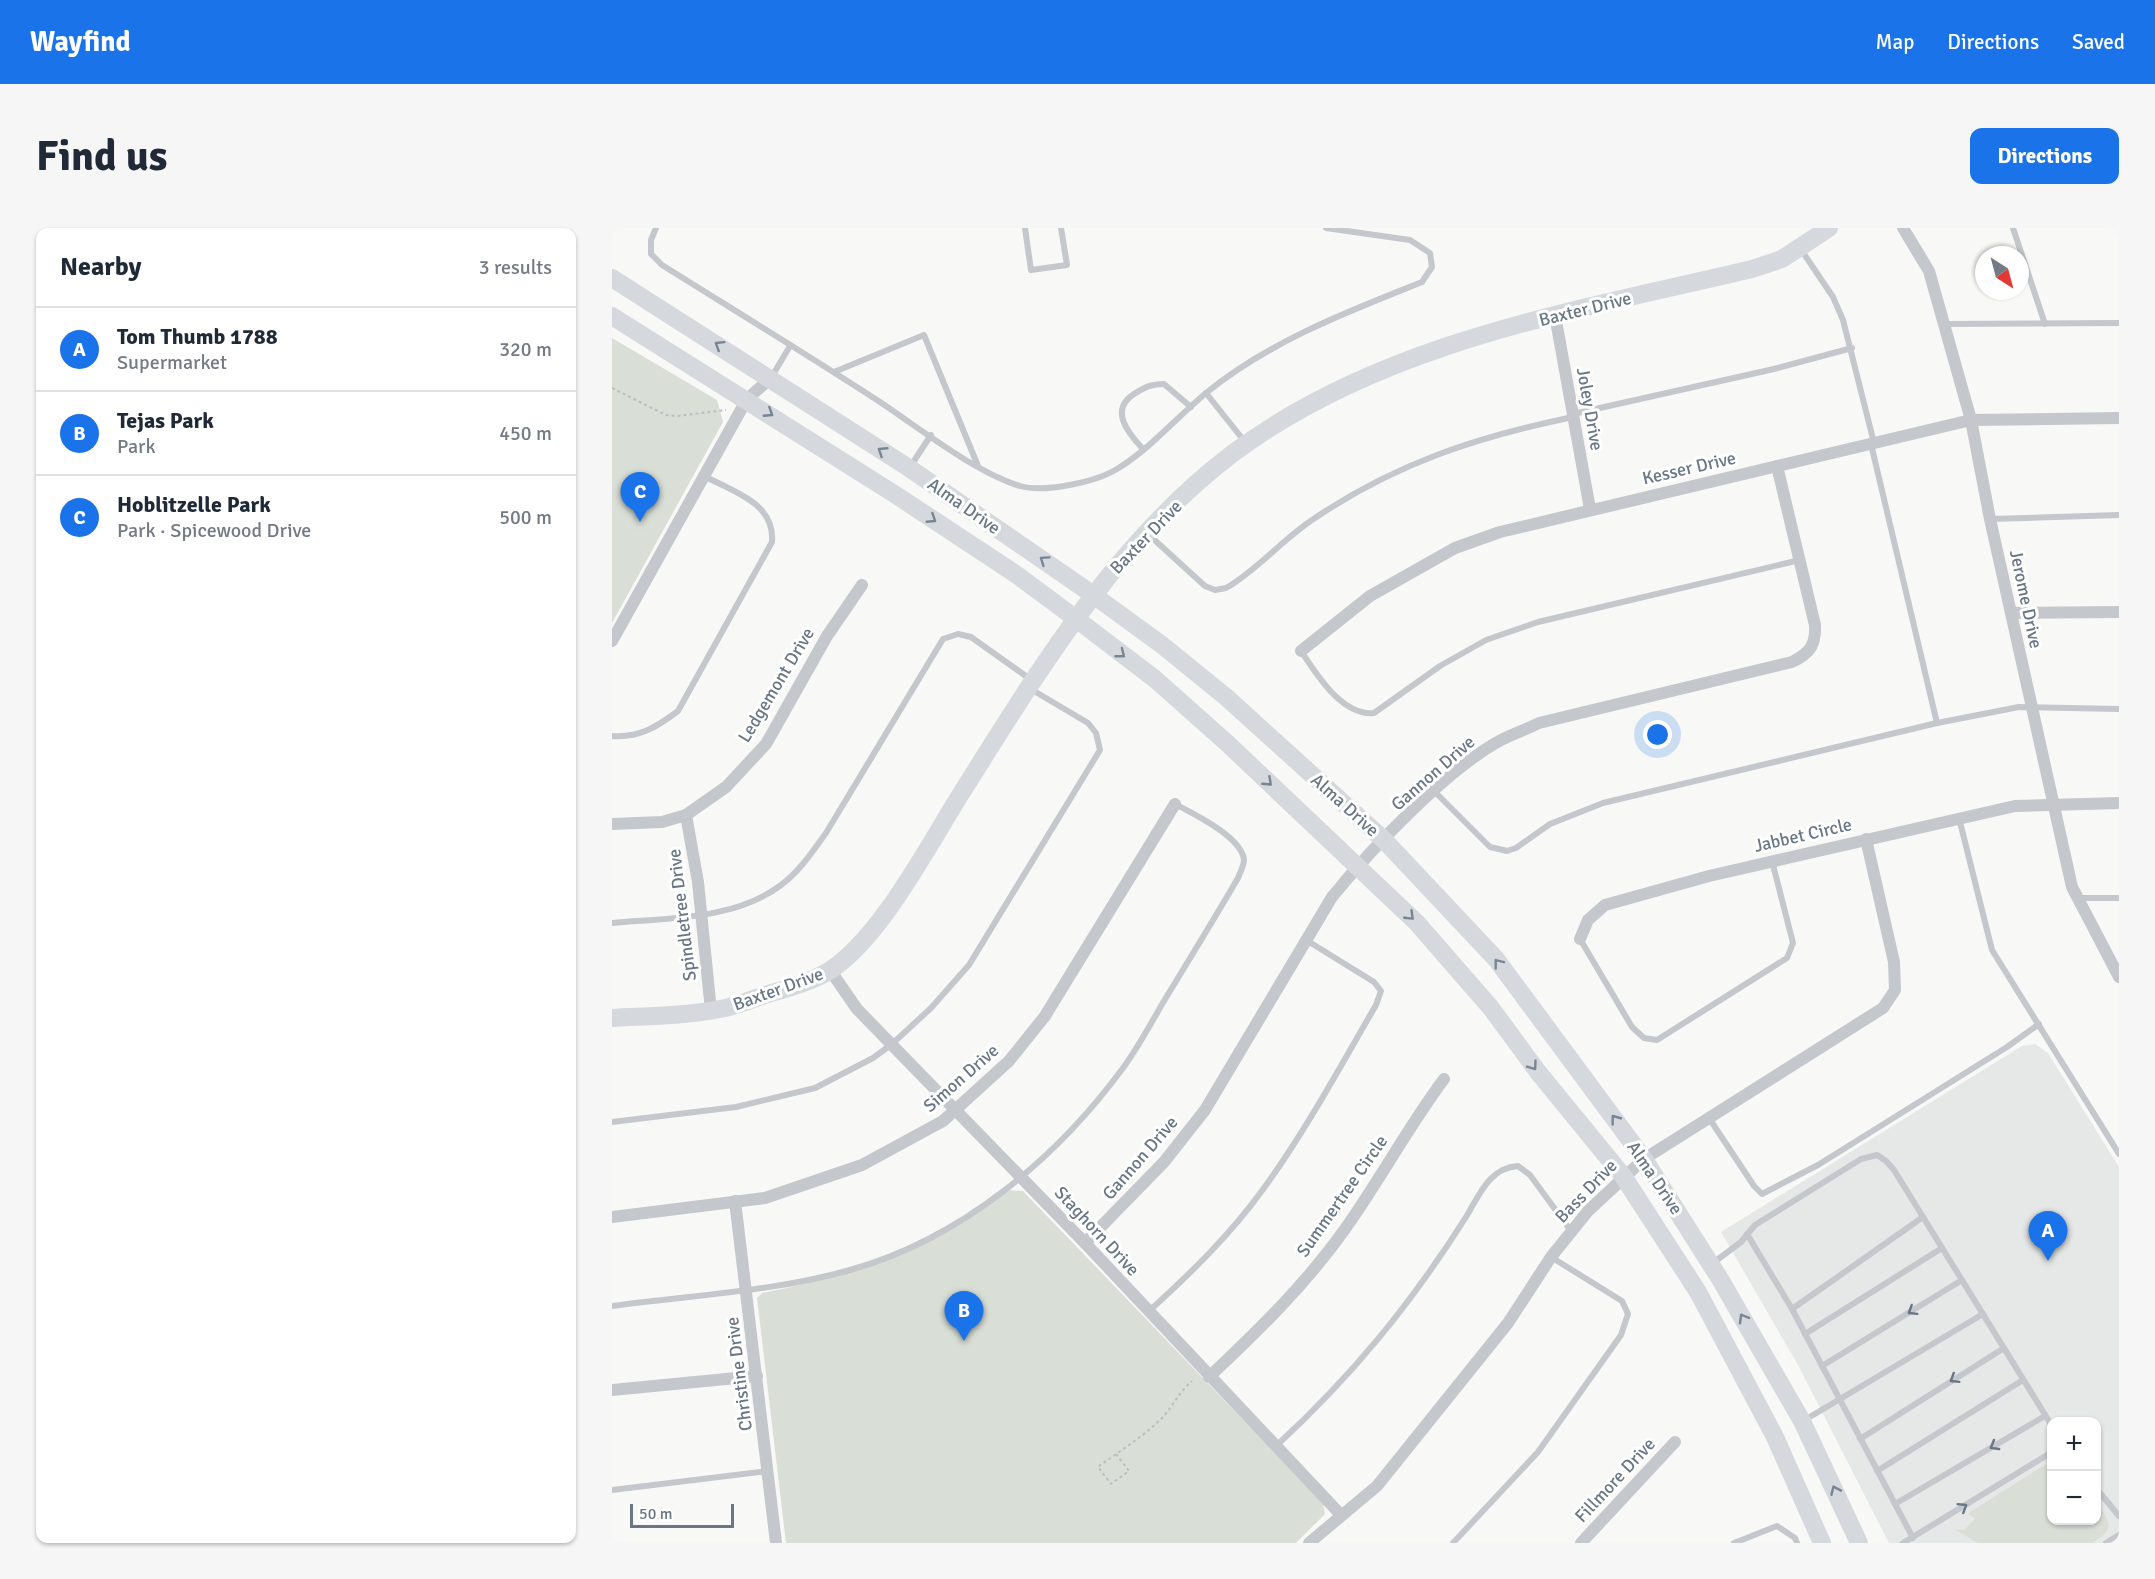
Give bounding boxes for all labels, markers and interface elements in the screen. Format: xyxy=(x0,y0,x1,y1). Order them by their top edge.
text: Wayfind xyxy=(30,25,131,59)
text: Map xyxy=(1876,29,1914,55)
text: Directions xyxy=(1947,29,2039,55)
text: Saved xyxy=(2072,29,2125,55)
button: Directions xyxy=(1970,128,2119,184)
text: Find us xyxy=(36,131,167,182)
north arrow xyxy=(1975,246,2029,300)
text: Nearby xyxy=(60,251,141,283)
text: 3 results xyxy=(479,255,552,280)
street label: Baxter Drive xyxy=(1537,287,1633,331)
text: Tom Thumb 1788 xyxy=(117,323,278,350)
text: A xyxy=(73,337,86,362)
text: 320 m xyxy=(499,337,552,362)
one-way arrow xyxy=(714,341,725,352)
text: Supermarket xyxy=(117,350,227,375)
street label: Joley Drive xyxy=(1572,366,1608,452)
one-way arrow xyxy=(762,406,773,417)
text: Tejas Park xyxy=(117,407,214,434)
text: B xyxy=(73,421,86,446)
text: 450 m xyxy=(499,421,552,446)
text: Park xyxy=(117,434,155,459)
one-way arrow xyxy=(878,447,889,458)
street label: Kesser Drive xyxy=(1640,447,1738,489)
pin: C xyxy=(621,472,660,522)
street label: Alma Drive xyxy=(923,473,1005,539)
text: Hoblitzelle Park xyxy=(117,491,271,518)
street label: Baxter Drive xyxy=(1105,495,1187,579)
text: C xyxy=(73,505,86,530)
text: 500 m xyxy=(499,505,552,530)
one-way arrow xyxy=(926,512,936,524)
text: Park · Spicewood Drive xyxy=(117,518,311,543)
street label: Jerome Drive xyxy=(2005,548,2047,650)
one-way arrow xyxy=(1039,557,1050,568)
street label: Ledgemont Drive xyxy=(733,624,819,746)
one-way arrow xyxy=(1115,646,1126,657)
your location xyxy=(1643,720,1672,749)
street label: Gannon Drive xyxy=(1387,731,1479,815)
street label: Alma Drive xyxy=(1306,769,1384,841)
one-way arrow xyxy=(1261,775,1272,786)
street label: Jabbet Circle xyxy=(1752,813,1854,857)
street label: Spindletree Drive xyxy=(663,848,701,982)
one-way arrow xyxy=(1403,909,1413,920)
one-way arrow xyxy=(1495,958,1506,969)
street label: Baxter Drive xyxy=(730,963,826,1015)
street label: Simon Drive xyxy=(919,1039,1003,1117)
one-way arrow xyxy=(1526,1060,1537,1071)
street label: Gannon Drive xyxy=(1098,1112,1182,1204)
one-way arrow xyxy=(1611,1115,1622,1126)
street label: Summertree Circle xyxy=(1292,1131,1392,1261)
street label: Alma Drive xyxy=(1622,1137,1688,1219)
street label: Bass Drive xyxy=(1550,1155,1622,1227)
street label: Staghorn Drive xyxy=(1050,1182,1144,1280)
pin: A xyxy=(2028,1212,2068,1261)
pin: B xyxy=(944,1292,984,1341)
one-way arrow xyxy=(1908,1303,1918,1315)
one-way arrow xyxy=(1738,1314,1750,1324)
street label: Christine Drive xyxy=(721,1316,757,1432)
one-way arrow xyxy=(1950,1372,1960,1384)
map controls xyxy=(2047,1417,2101,1525)
button: + xyxy=(2047,1417,2101,1471)
street label: Fillmore Drive xyxy=(1570,1433,1660,1527)
one-way arrow xyxy=(1990,1438,2000,1450)
button: − xyxy=(2047,1471,2101,1525)
one-way arrow xyxy=(1831,1485,1843,1496)
scale bar xyxy=(630,1501,734,1528)
text: 50 m xyxy=(639,1504,673,1524)
one-way arrow xyxy=(1956,1504,1967,1515)

